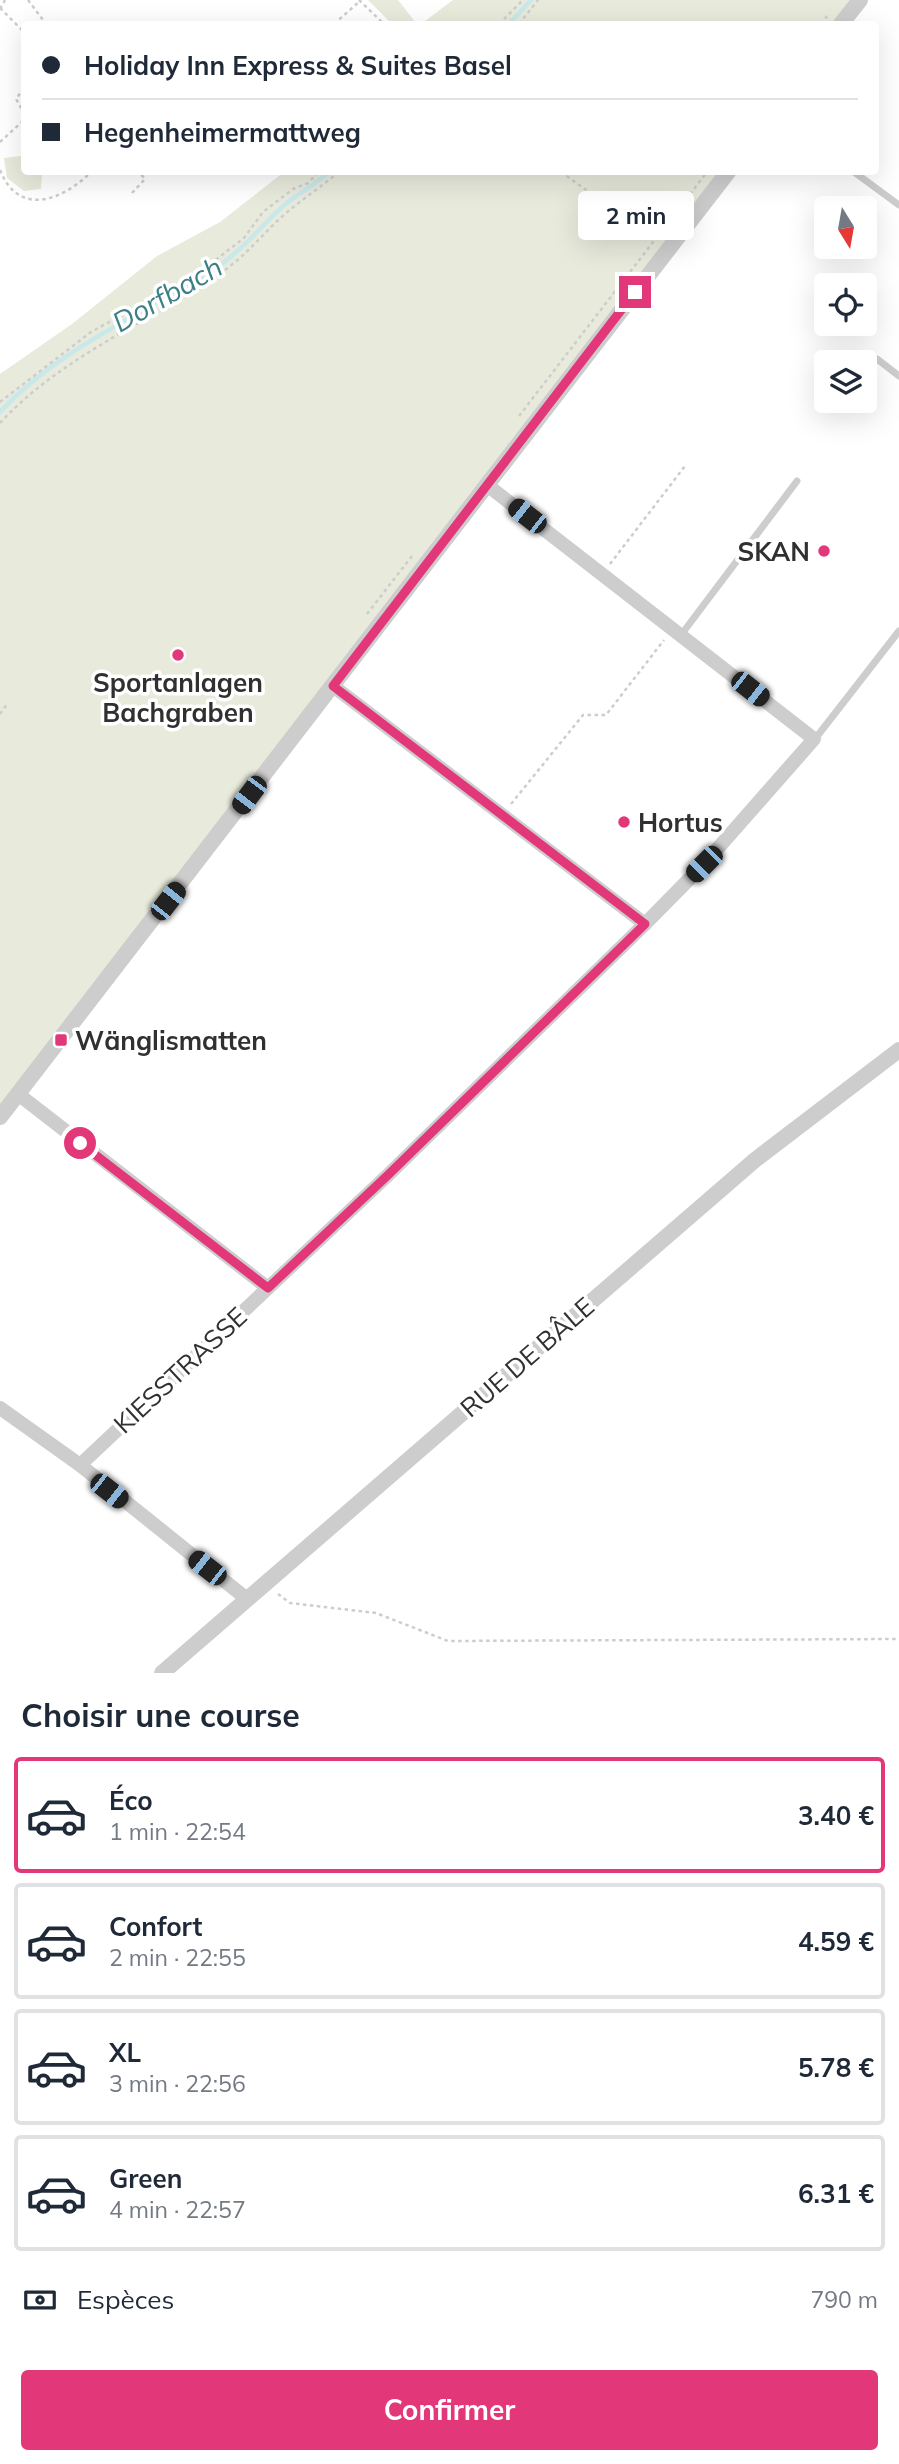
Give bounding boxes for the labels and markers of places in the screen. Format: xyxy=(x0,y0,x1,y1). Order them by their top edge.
place label: SKAN xyxy=(737,535,810,568)
marker: SKAN xyxy=(816,543,832,559)
marker: Sportanlagen Bachgraben xyxy=(170,647,186,663)
place label: Sportanlagen Bachgraben xyxy=(93,666,263,729)
place label: Hortus xyxy=(638,806,723,839)
marker: Hortus xyxy=(616,814,632,830)
place label: Wänglismatten xyxy=(75,1024,267,1057)
marker: Wänglismatten xyxy=(53,1032,69,1048)

